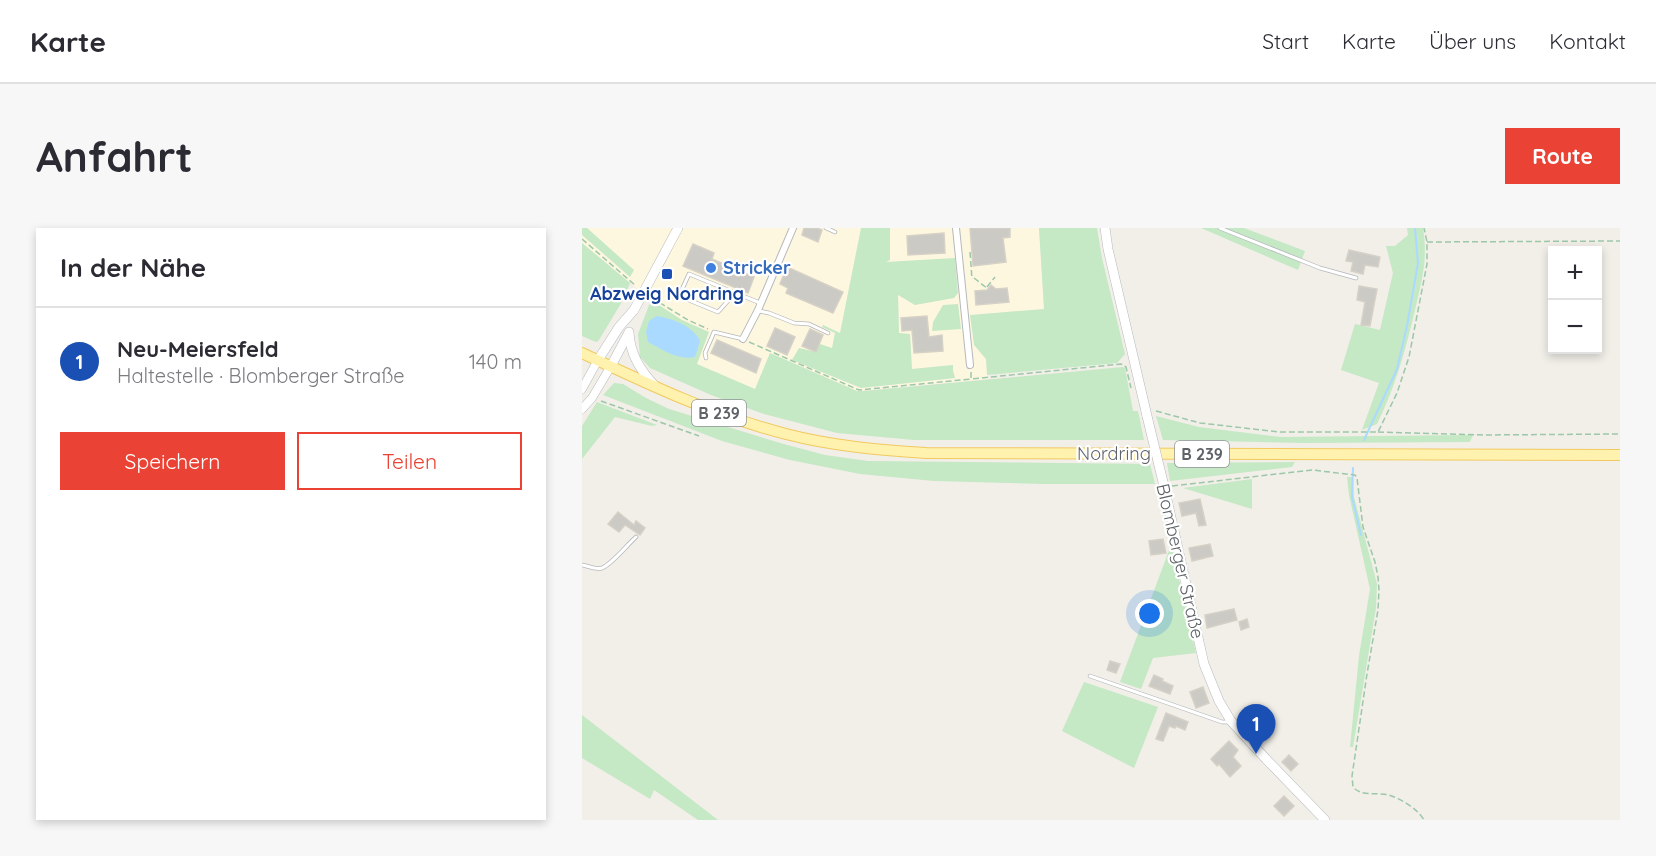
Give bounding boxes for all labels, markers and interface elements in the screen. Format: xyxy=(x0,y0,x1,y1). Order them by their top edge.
text: Karte xyxy=(30,24,106,59)
text: Start xyxy=(1262,28,1309,54)
text: Karte xyxy=(1342,28,1396,54)
text: Über uns xyxy=(1429,28,1516,54)
text: Kontakt xyxy=(1549,28,1626,54)
button: Route xyxy=(1505,128,1620,184)
text: Anfahrt xyxy=(36,130,193,183)
map controls xyxy=(1548,246,1602,354)
button: + xyxy=(1548,246,1602,300)
text: In der Nähe xyxy=(60,251,206,284)
place label: Stricker xyxy=(723,256,791,279)
marker: Stricker xyxy=(704,261,718,275)
marker: Abzweig Nordring xyxy=(660,267,674,281)
place label: Abzweig Nordring xyxy=(590,282,744,305)
button: − xyxy=(1548,300,1602,354)
text: Neu-Meiersfeld xyxy=(117,335,279,363)
text: 1 xyxy=(76,349,83,374)
text: 140 m xyxy=(469,349,522,374)
text: Haltestelle · Blomberger Straße xyxy=(117,363,405,388)
road number: B 239 xyxy=(692,400,746,426)
button: Speichern xyxy=(60,432,285,490)
button: Teilen xyxy=(297,432,522,490)
road number: B 239 xyxy=(1175,441,1229,467)
street label: Nordring xyxy=(1077,442,1151,465)
street label: Blomberger Straße xyxy=(1151,481,1210,641)
your location xyxy=(1135,599,1164,628)
pin: 1 xyxy=(1236,704,1276,754)

